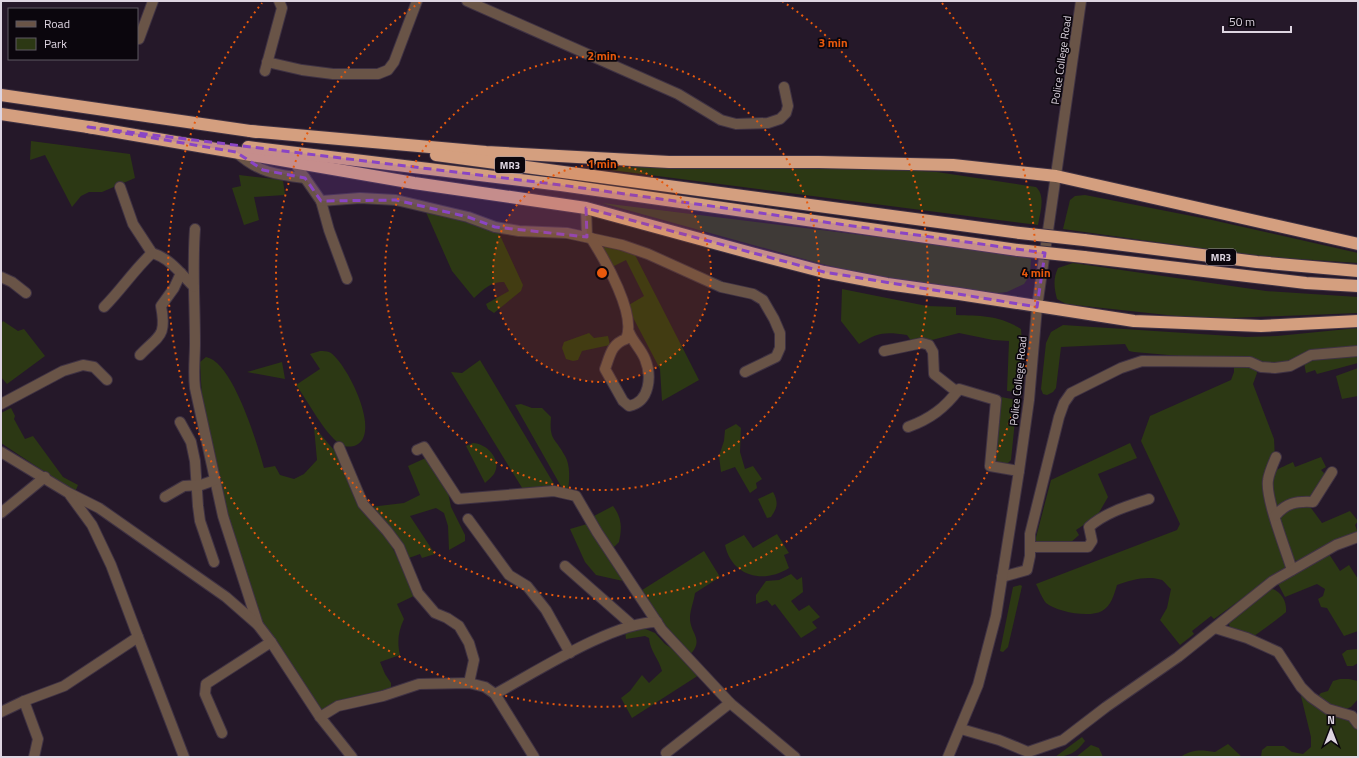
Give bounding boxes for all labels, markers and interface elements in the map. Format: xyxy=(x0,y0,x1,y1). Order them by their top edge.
legend xyxy=(8,8,138,60)
scale bar xyxy=(1223,8,1291,34)
text: 50 m xyxy=(1229,12,1255,31)
text: Road xyxy=(44,14,70,33)
street label: Police College Road xyxy=(1047,14,1075,106)
text: 3 min xyxy=(818,33,848,52)
text: Park xyxy=(44,34,67,53)
text: 2 min xyxy=(587,46,617,65)
text: 1 min xyxy=(587,154,617,173)
road number: MR3 xyxy=(495,157,525,173)
road number: MR3 xyxy=(1206,249,1236,265)
text: 4 min xyxy=(1021,263,1051,282)
centre of rings xyxy=(595,266,609,280)
street label: Police College Road xyxy=(1005,335,1031,426)
north arrow xyxy=(1311,710,1351,750)
text: N xyxy=(1327,712,1335,728)

